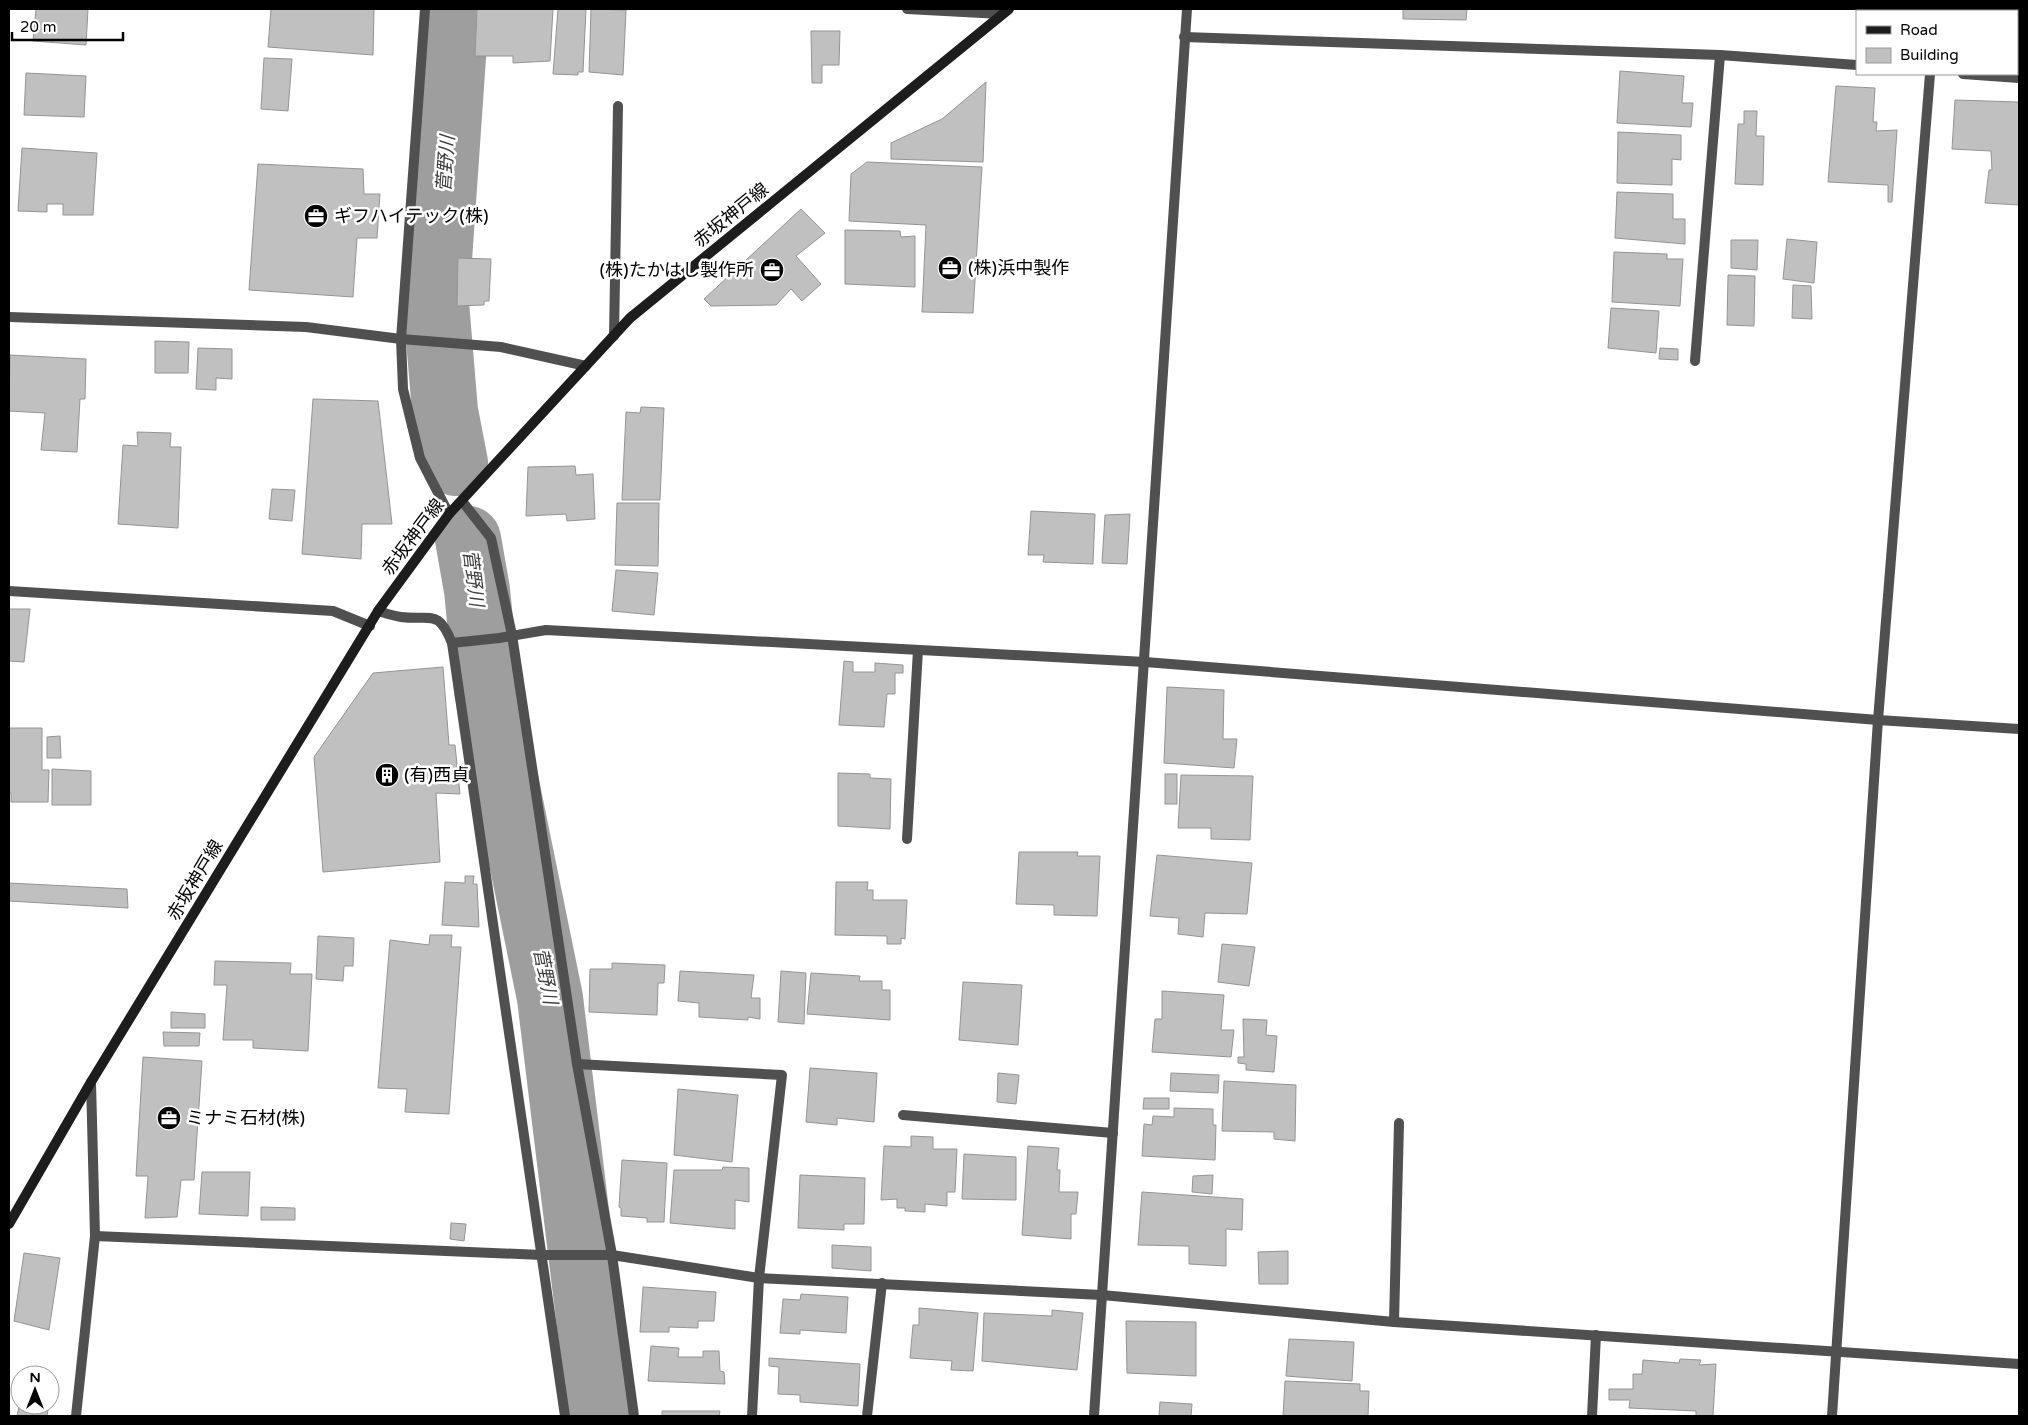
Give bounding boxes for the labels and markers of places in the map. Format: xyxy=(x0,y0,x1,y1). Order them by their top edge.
office icon: ギフハイテック(株) xyxy=(303,203,329,229)
place label: ギフハイテック(株) xyxy=(334,205,489,227)
office icon: (株)浜中製作 xyxy=(937,255,963,281)
office icon: (株)たかはし製作所 xyxy=(759,257,785,283)
place label: (株)浜中製作 xyxy=(968,257,1069,279)
place label: (株)たかはし製作所 xyxy=(599,259,754,281)
building icon: (有)西貞 xyxy=(374,762,400,788)
place label: (有)西貞 xyxy=(404,764,469,786)
office icon: ミナミ石材(株) xyxy=(156,1105,182,1131)
place label: ミナミ石材(株) xyxy=(186,1107,305,1129)

